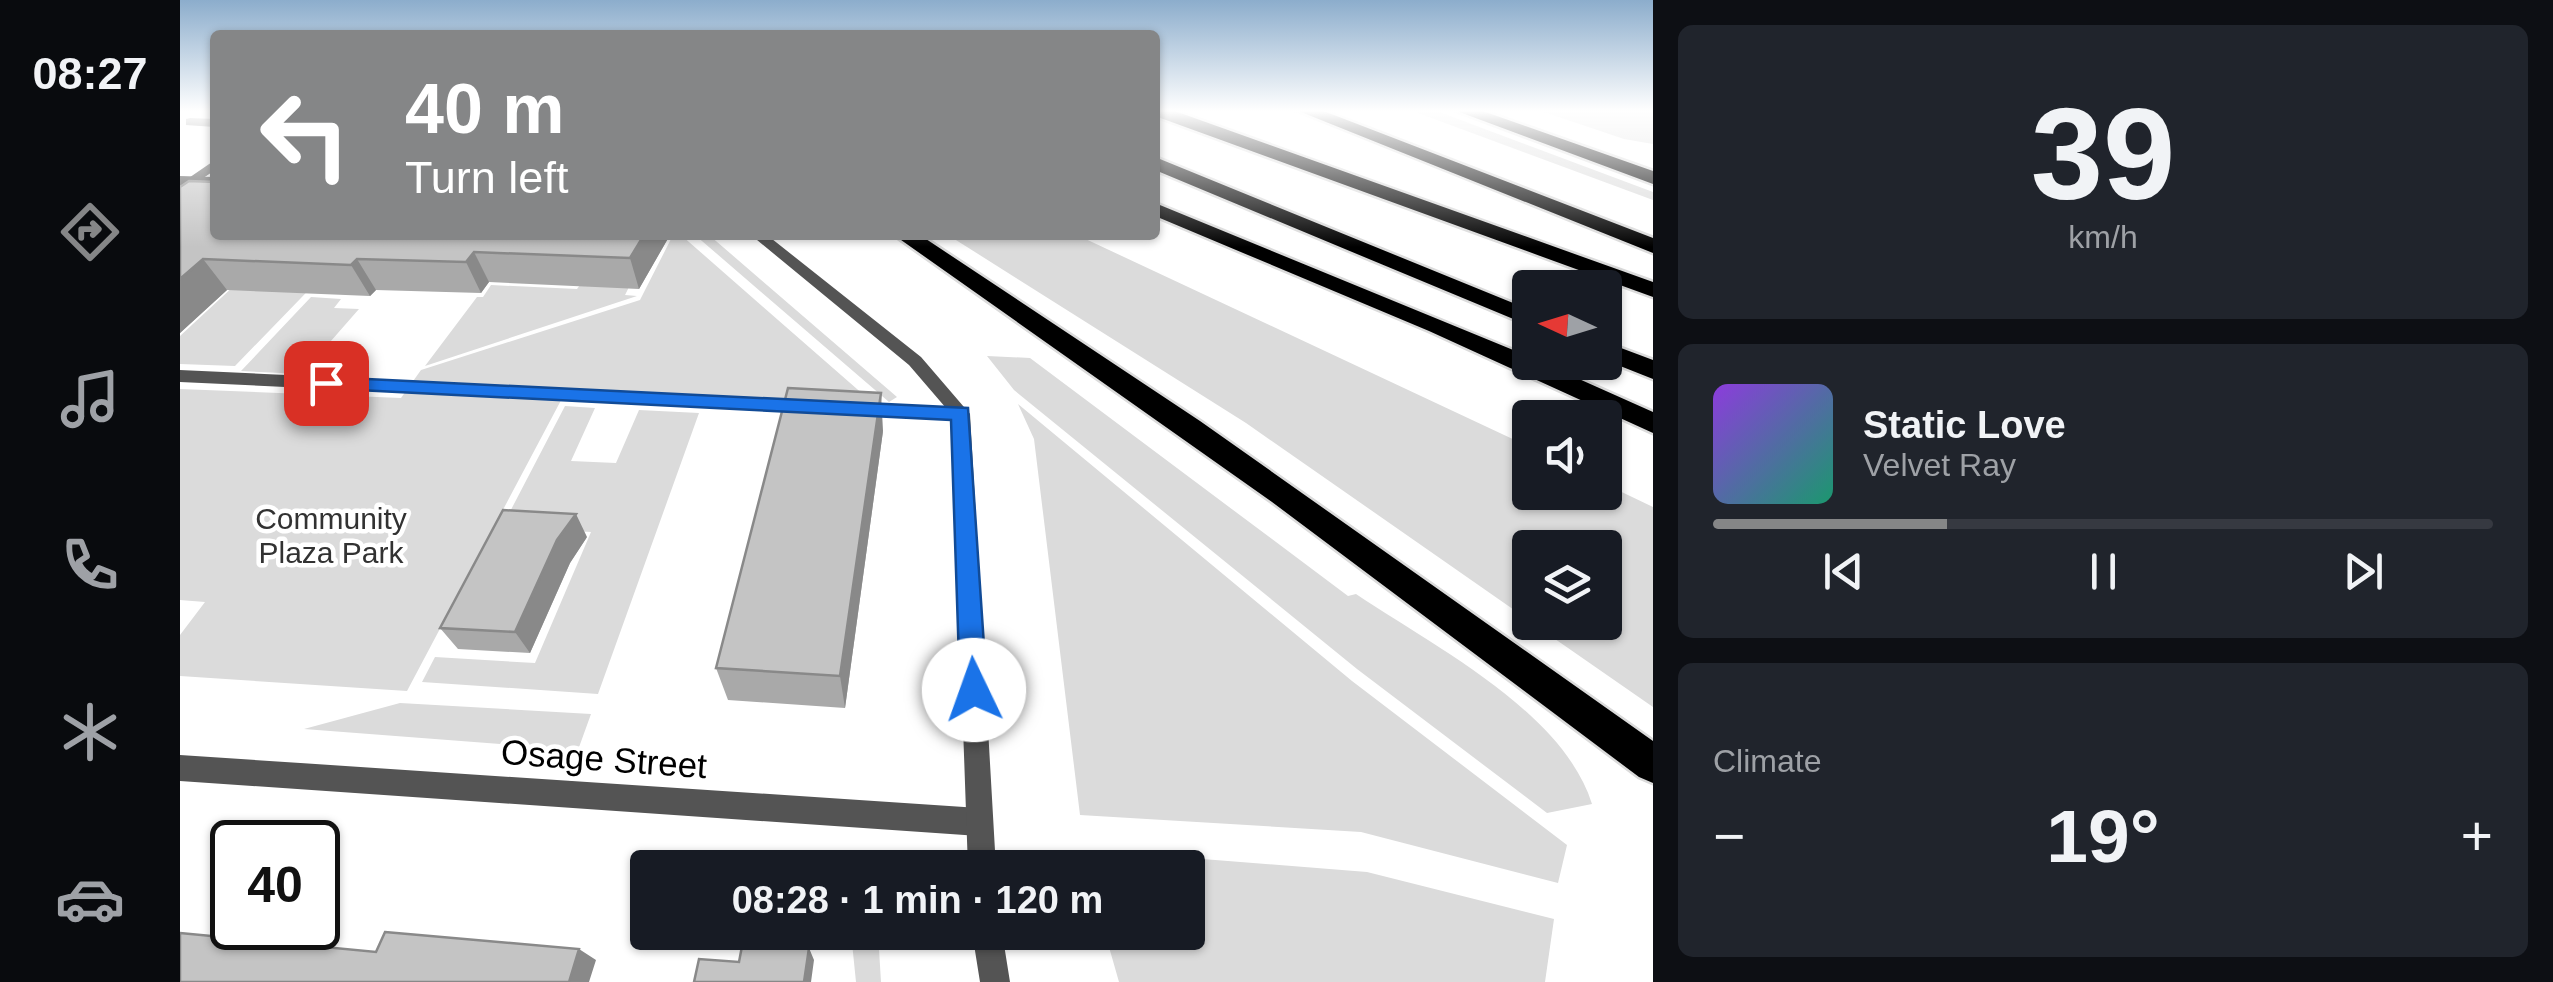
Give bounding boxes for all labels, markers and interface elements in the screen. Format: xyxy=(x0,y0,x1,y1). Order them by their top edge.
text: 08:27 xyxy=(32,48,148,99)
icon: left xyxy=(240,70,370,200)
text: 40 m xyxy=(405,70,565,148)
text: 39 xyxy=(2031,81,2175,227)
text: Turn left xyxy=(405,152,568,203)
icon: directions xyxy=(55,197,125,267)
text: km/h xyxy=(2068,219,2138,255)
north arrow xyxy=(1512,270,1622,380)
map controls xyxy=(1512,270,1622,640)
pin xyxy=(284,341,369,426)
icon: arrive xyxy=(299,356,354,411)
icon: music xyxy=(55,364,125,434)
button: sound xyxy=(1512,400,1622,510)
text: Static Love xyxy=(1863,404,2066,446)
text: Velvet Ray xyxy=(1863,447,2016,483)
park label: Community Plaza Park xyxy=(255,502,407,569)
icon: phone xyxy=(55,530,125,600)
button: layers xyxy=(1512,530,1622,640)
icon: previous xyxy=(1816,544,1871,599)
icon: pause xyxy=(2076,544,2131,599)
icon: next xyxy=(2336,544,2391,599)
position arrow xyxy=(922,638,1026,742)
icon: climate xyxy=(55,697,125,767)
street label: Osage Street xyxy=(500,732,709,785)
text: Climate xyxy=(1713,743,1821,779)
text: 19° xyxy=(2046,794,2160,878)
text: − xyxy=(1713,805,1745,867)
text: + xyxy=(2461,805,2493,867)
speed limit sign: 40 xyxy=(210,820,340,950)
icon: car xyxy=(55,864,125,934)
text: 08:28 · 1 min · 120 m xyxy=(732,879,1103,921)

